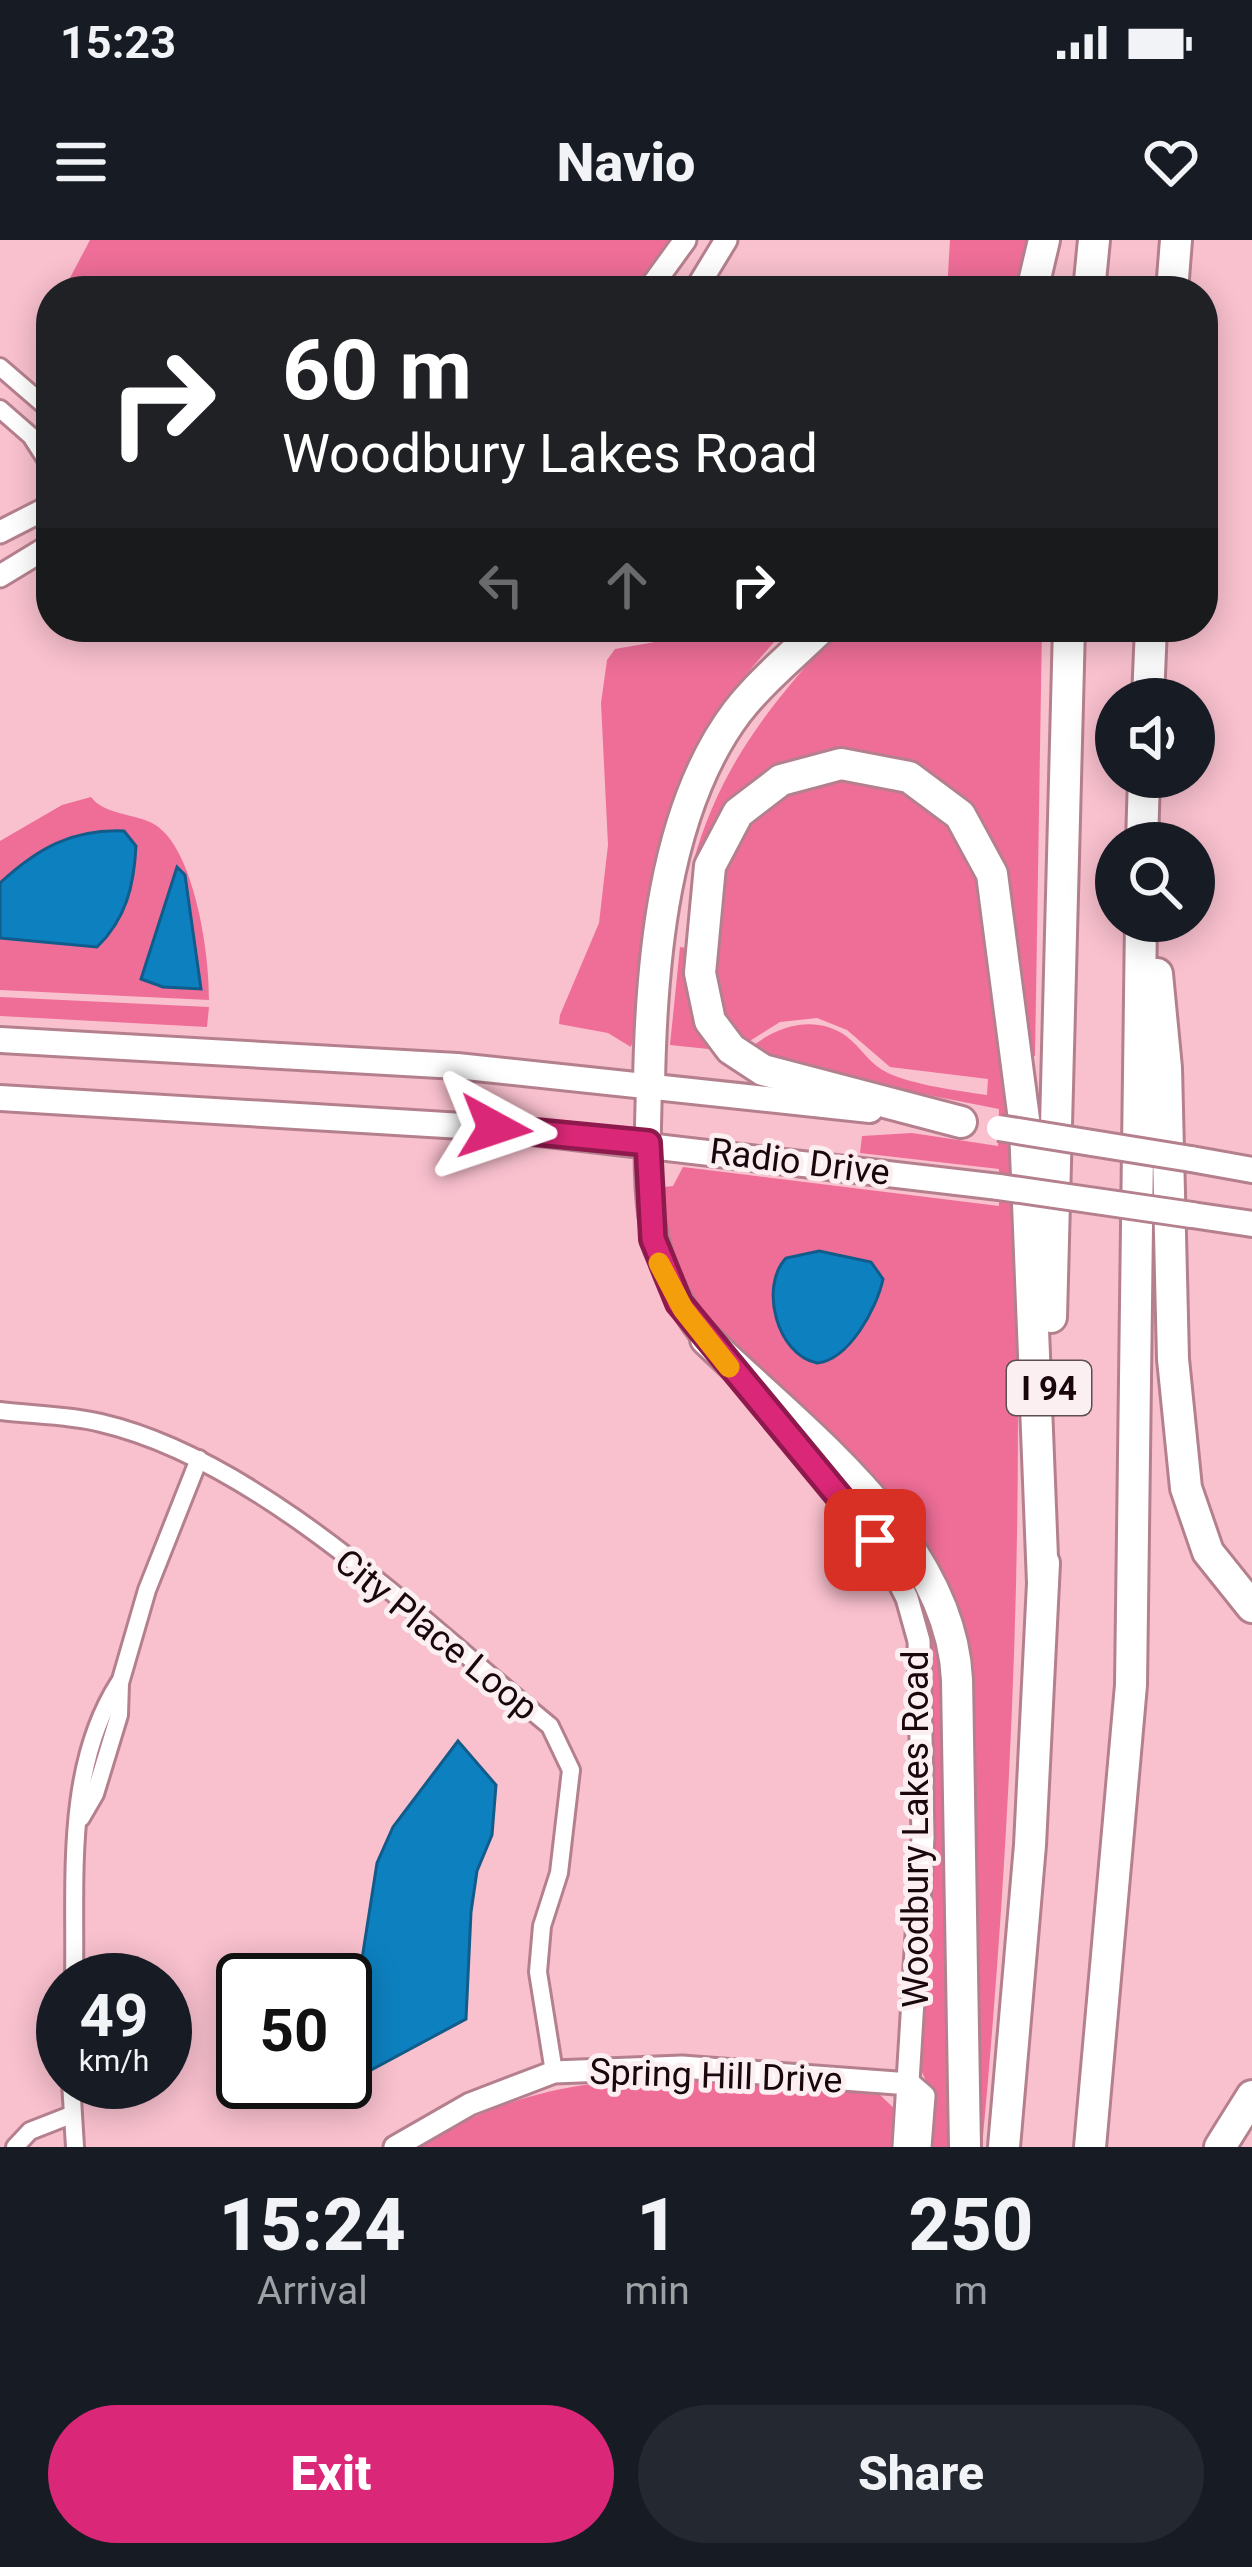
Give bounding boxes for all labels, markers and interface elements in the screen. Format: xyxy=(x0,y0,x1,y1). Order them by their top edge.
text: 15:23 xyxy=(60,16,176,69)
icon: menu xyxy=(48,129,114,195)
icon: heart xyxy=(1138,129,1204,195)
text: Navio xyxy=(556,131,696,194)
text: 60 m xyxy=(282,321,472,420)
icon: right xyxy=(84,324,240,480)
text: Woodbury Lakes Road xyxy=(282,422,818,485)
icon: left xyxy=(468,552,534,618)
icon: ahead xyxy=(594,552,660,618)
icon: right xyxy=(720,552,786,618)
map controls xyxy=(1095,678,1215,942)
button: sound xyxy=(1095,678,1215,798)
button: search xyxy=(1095,822,1215,942)
position arrow xyxy=(432,1065,558,1191)
street label: Radio Drive xyxy=(707,1130,892,1194)
road number: I 94 xyxy=(1007,1361,1091,1415)
pin xyxy=(824,1489,926,1591)
icon: arrive xyxy=(842,1507,908,1573)
street label: City Place Loop xyxy=(327,1540,546,1729)
street label: Woodbury Lakes Road xyxy=(895,1650,937,2008)
speed limit sign: 50 xyxy=(216,1953,372,2109)
text: 49 xyxy=(80,1980,148,2051)
text: km/h xyxy=(79,2043,149,2078)
street label: Spring Hill Drive xyxy=(589,2051,843,2101)
text: 15:24 xyxy=(219,2183,406,2268)
text: 1 xyxy=(636,2183,678,2268)
text: 250 xyxy=(909,2183,1033,2268)
text: Arrival xyxy=(257,2268,368,2314)
text: min xyxy=(625,2268,690,2314)
text: m xyxy=(954,2268,988,2314)
button: Exit xyxy=(48,2405,614,2543)
button: Share xyxy=(638,2405,1204,2543)

